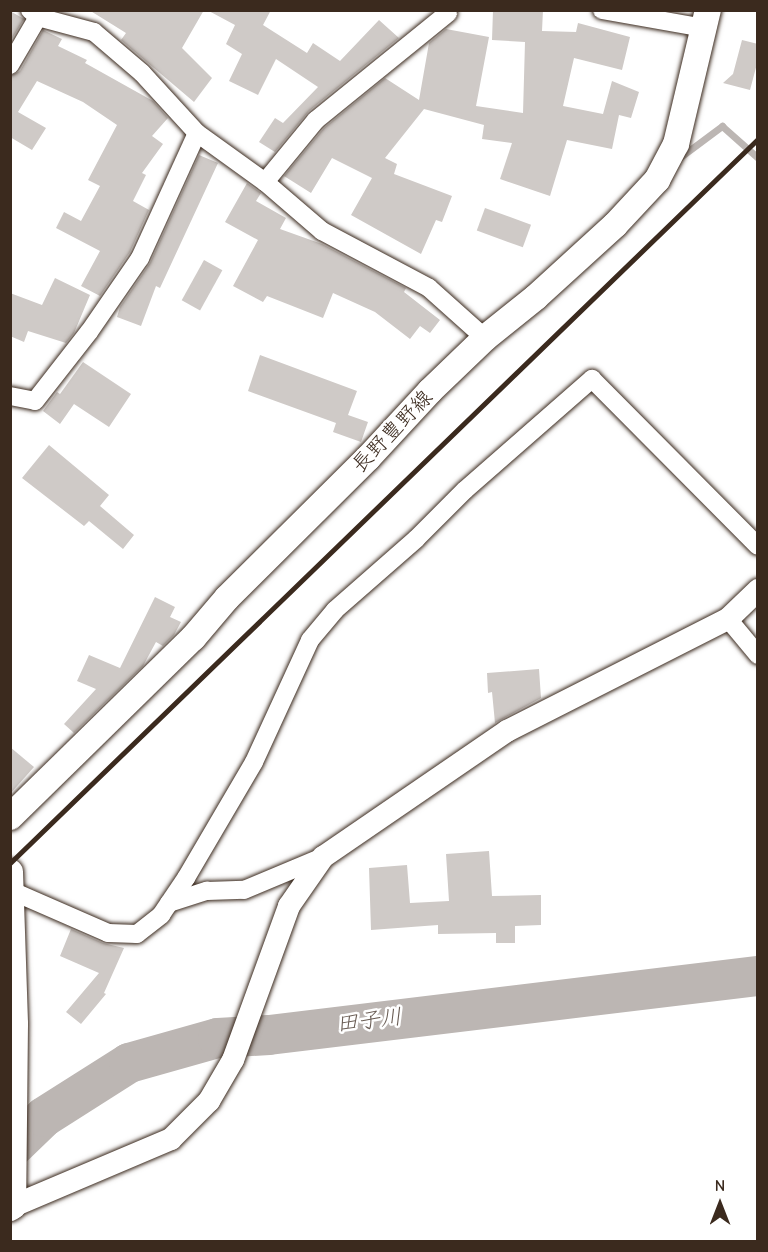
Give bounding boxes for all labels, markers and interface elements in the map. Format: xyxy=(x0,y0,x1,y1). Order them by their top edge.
street label: 長野豊野線 xyxy=(346,384,438,478)
water label: 田子川 xyxy=(335,1004,403,1038)
north arrow xyxy=(690,1174,750,1234)
text: N xyxy=(715,1177,725,1195)

